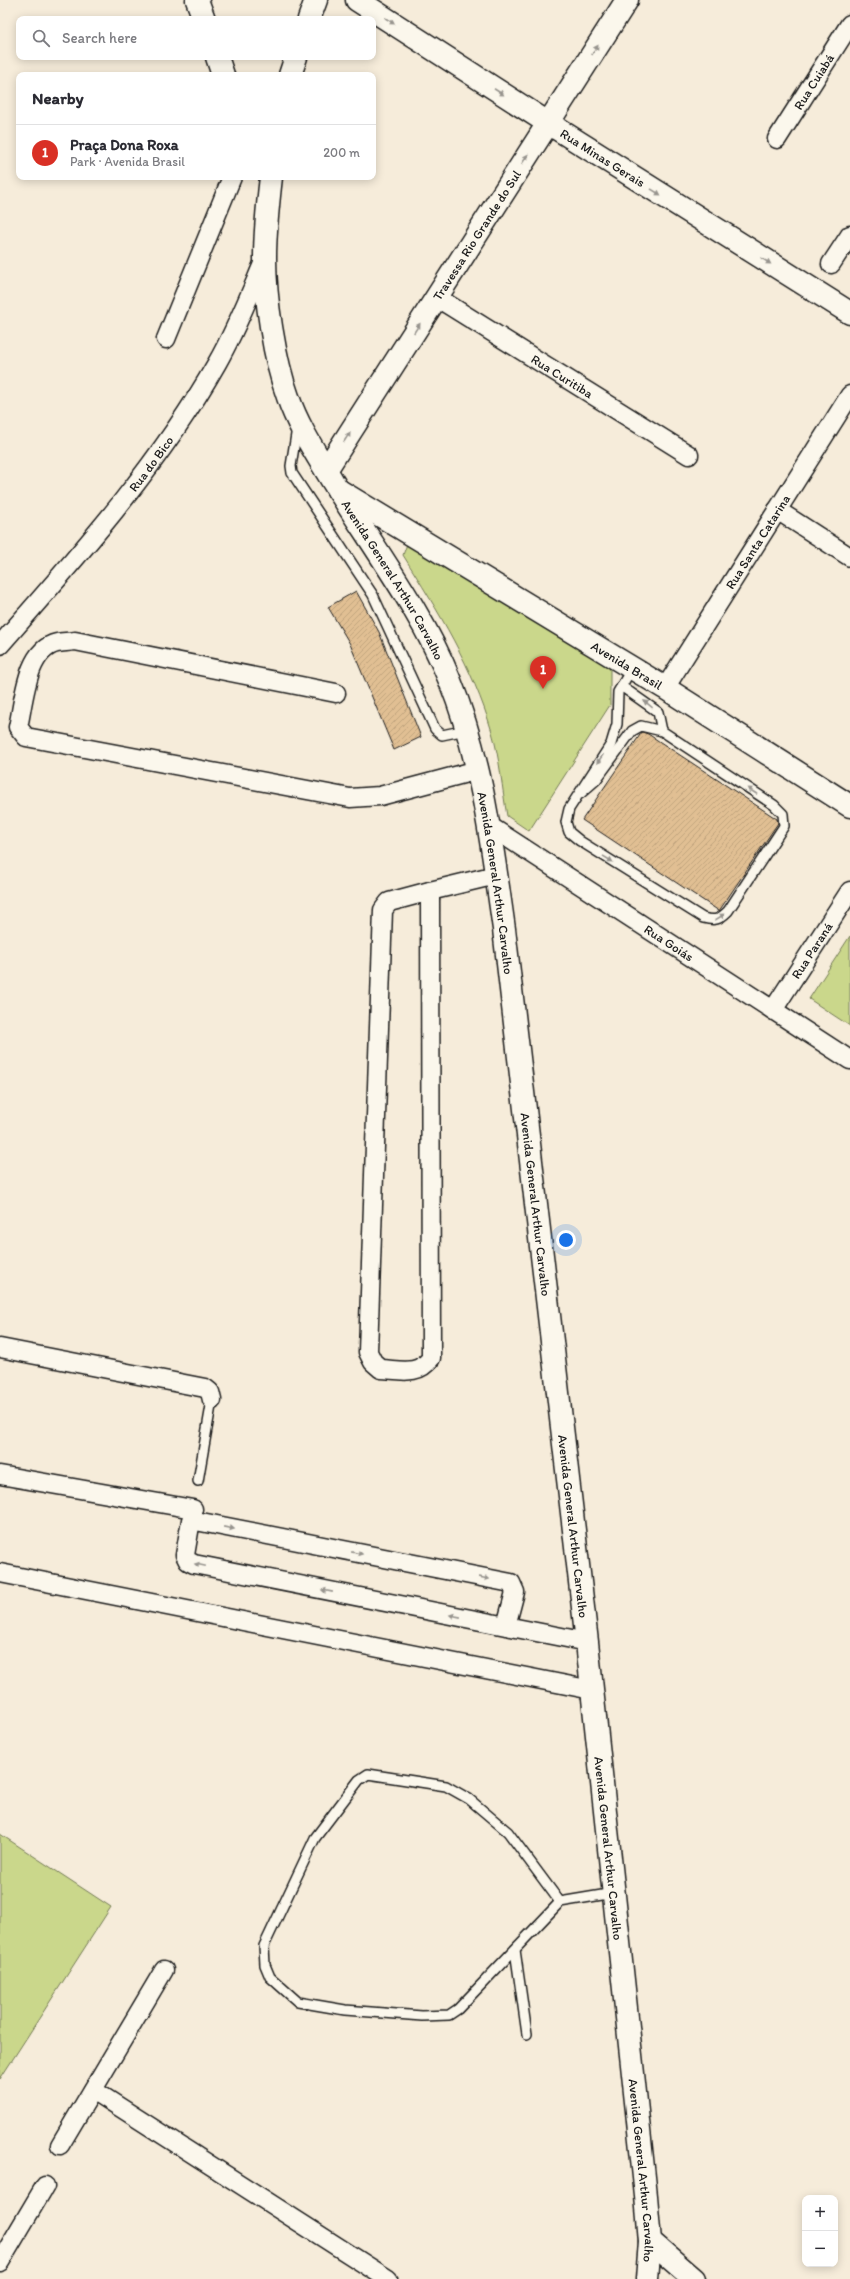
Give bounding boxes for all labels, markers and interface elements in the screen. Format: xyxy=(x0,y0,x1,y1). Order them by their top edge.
search box xyxy=(16,16,376,60)
one-way arrow xyxy=(385,17,395,25)
icon: search xyxy=(30,27,52,49)
text: Search here xyxy=(62,29,137,47)
one-way arrow xyxy=(591,45,599,55)
street label: Rua Cuiabá xyxy=(791,51,837,113)
text: Nearby xyxy=(32,88,84,108)
one-way arrow xyxy=(494,88,504,96)
street label: Rua Minas Gerais xyxy=(557,126,648,190)
text: Praça Dona Roxa xyxy=(70,136,179,154)
text: 1 xyxy=(42,145,48,160)
text: 200 m xyxy=(323,145,360,160)
one-way arrow xyxy=(521,153,528,165)
text: Park · Avenida Brasil xyxy=(70,154,185,169)
street label: Travessa Rio Grande do Sul xyxy=(430,167,524,303)
one-way arrow xyxy=(650,188,662,195)
one-way arrow xyxy=(761,257,771,265)
one-way arrow xyxy=(413,323,421,333)
street label: Rua Curitiba xyxy=(528,351,596,401)
one-way arrow xyxy=(343,431,350,443)
street label: Rua do Bico xyxy=(126,433,177,495)
street label: Rua Santa Catarina xyxy=(722,492,793,592)
street label: Avenida General Arthur Carvalho xyxy=(338,497,447,663)
street label: Avenida Brasil xyxy=(589,638,665,693)
pin: 1 xyxy=(530,656,556,689)
one-way arrow xyxy=(642,700,653,709)
one-way arrow xyxy=(596,754,604,764)
one-way arrow xyxy=(747,787,757,795)
street label: Avenida General Arthur Carvalho xyxy=(474,790,516,975)
one-way arrow xyxy=(603,855,613,863)
one-way arrow xyxy=(714,913,725,921)
street label: Rua Paraná xyxy=(788,919,836,982)
street label: Rua Goiás xyxy=(641,922,697,965)
street label: Avenida General Arthur Carvalho xyxy=(517,1112,554,1297)
your location xyxy=(556,1230,576,1250)
street label: Avenida General Arthur Carvalho xyxy=(555,1434,591,1619)
one-way arrow xyxy=(223,1525,235,1531)
one-way arrow xyxy=(350,1550,363,1556)
one-way arrow xyxy=(193,1562,206,1568)
one-way arrow xyxy=(478,1576,490,1582)
one-way arrow xyxy=(321,1587,333,1593)
one-way arrow xyxy=(448,1612,461,1618)
street label: Avenida General Arthur Carvalho xyxy=(591,1756,626,1941)
street label: Avenida General Arthur Carvalho xyxy=(626,2078,657,2263)
map controls xyxy=(802,2195,838,2267)
button: + xyxy=(802,2195,838,2231)
button: − xyxy=(802,2231,838,2267)

